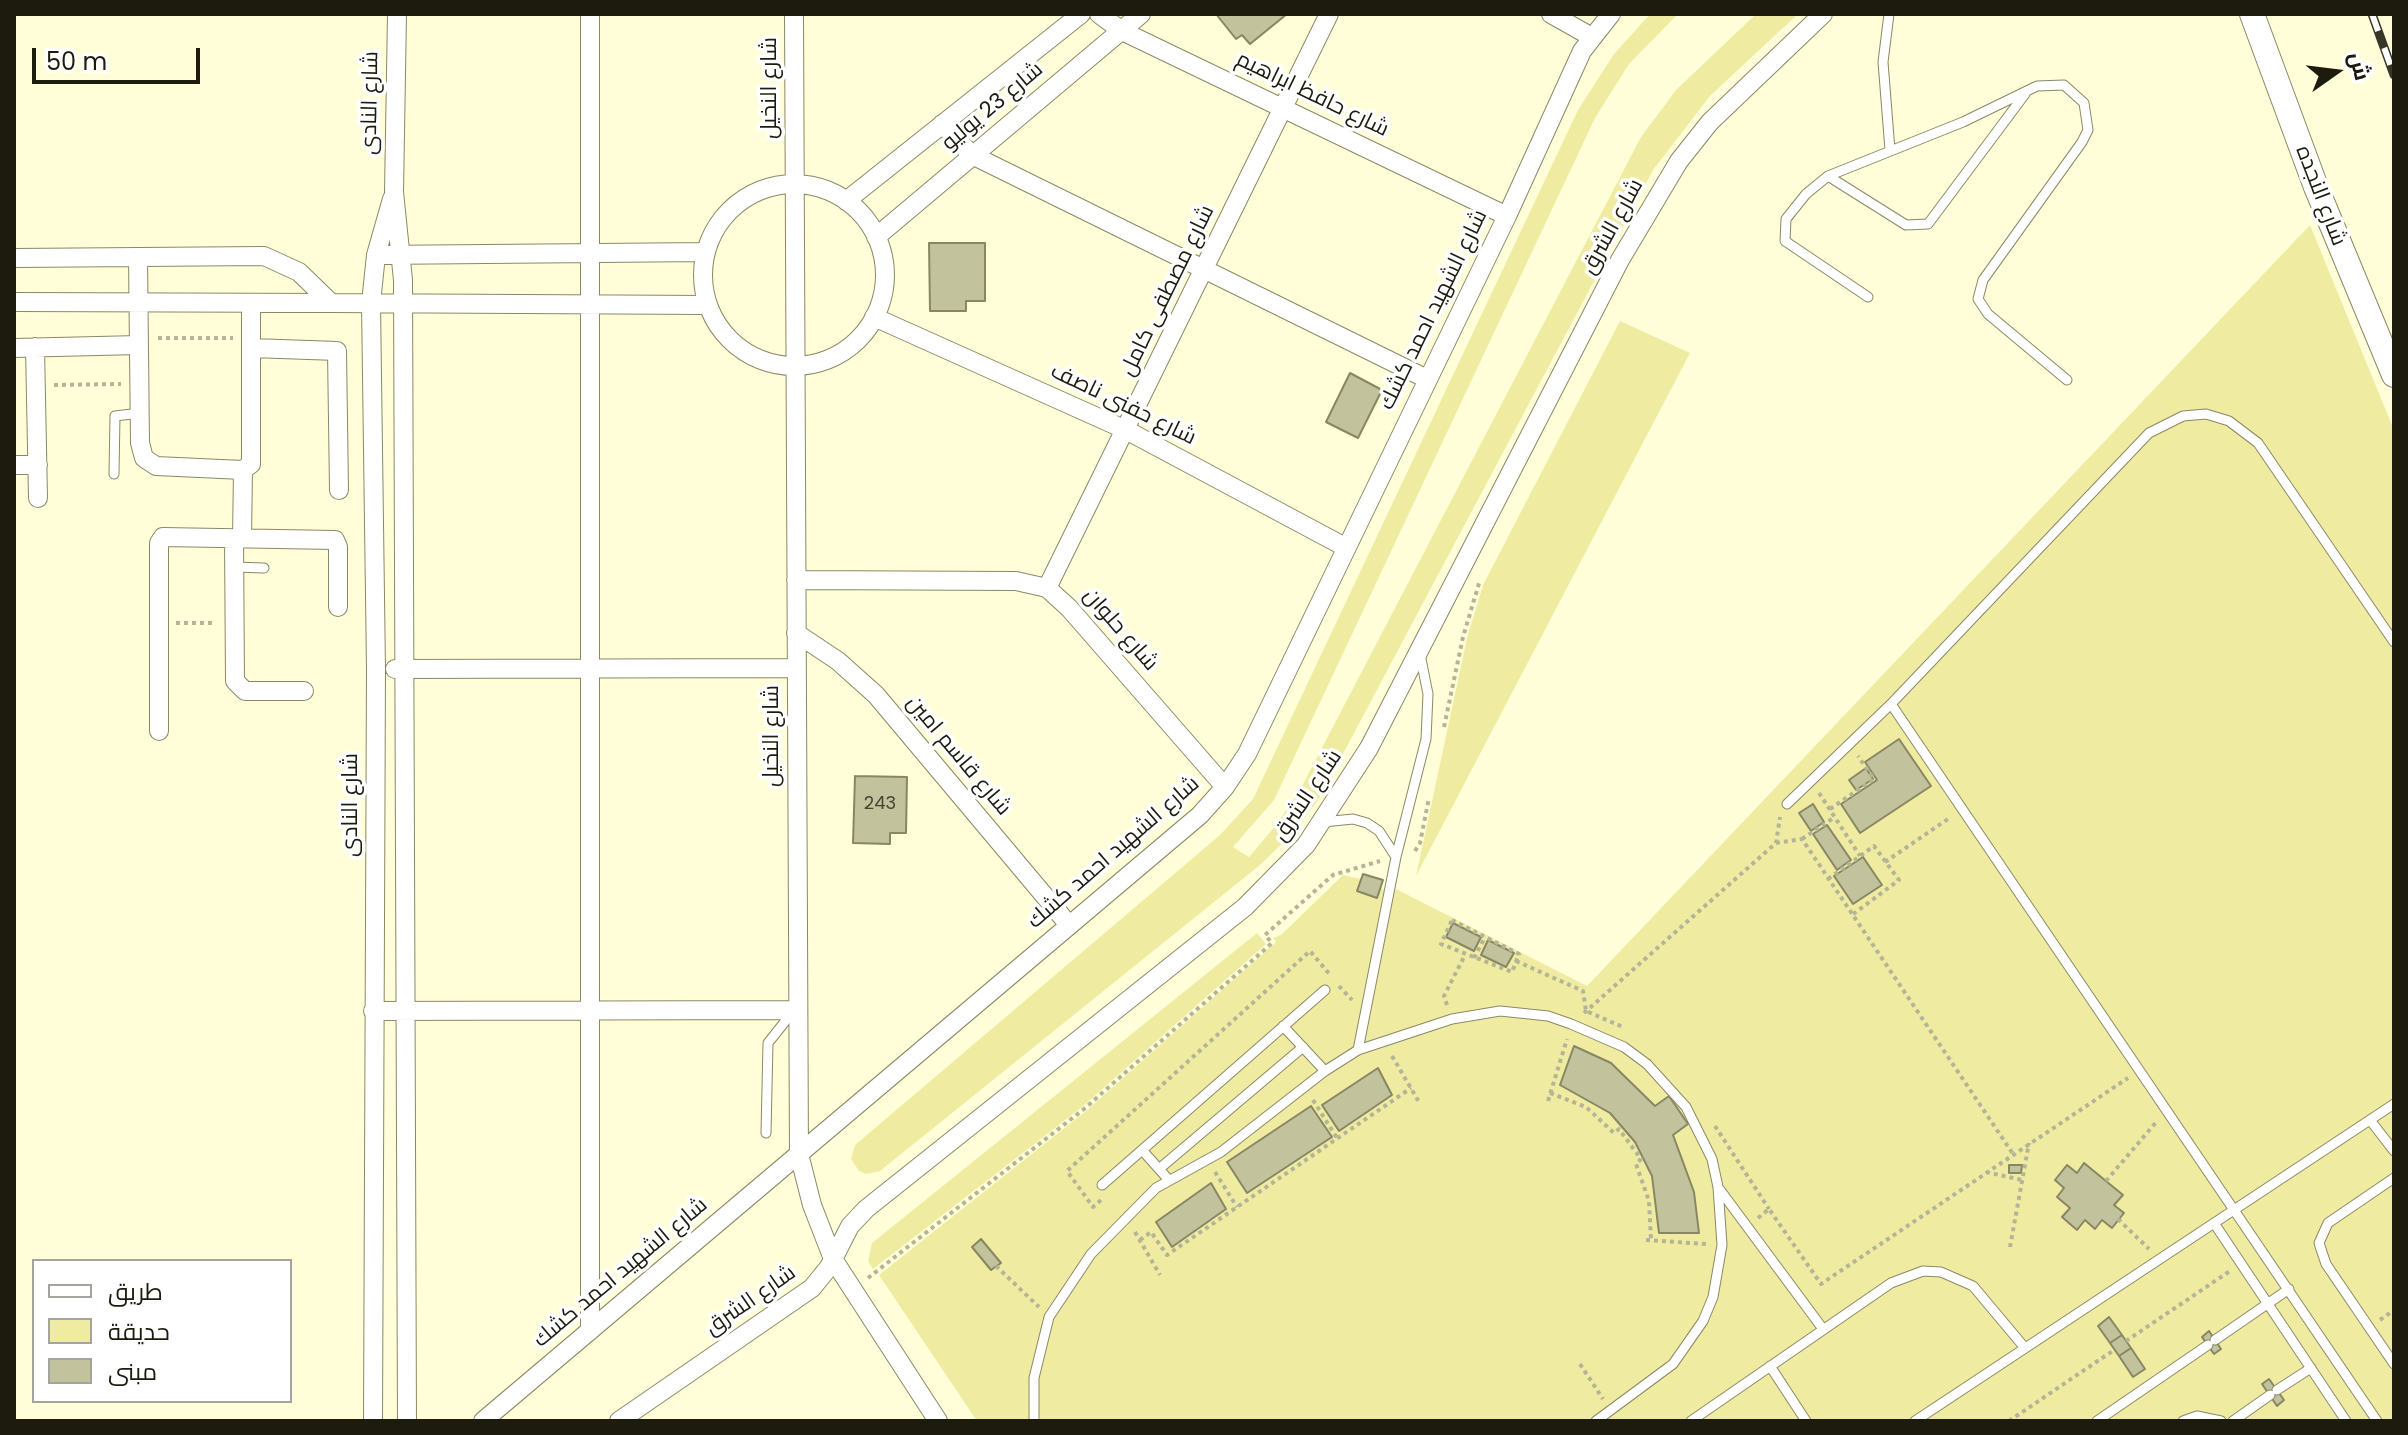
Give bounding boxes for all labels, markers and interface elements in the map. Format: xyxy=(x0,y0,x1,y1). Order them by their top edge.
scale bar xyxy=(36,32,204,82)
north arrow xyxy=(2296,32,2376,112)
street label: شارع النخيل xyxy=(757,37,783,139)
text: 50 m xyxy=(46,45,107,78)
street label: شارع حافظ ابراهيم xyxy=(1231,47,1393,143)
text: ش xyxy=(2341,49,2378,84)
street label: شارع النادى xyxy=(357,51,385,155)
street label: شارع 23 يوليو xyxy=(937,57,1049,157)
street label: شارع النجده xyxy=(2289,142,2351,250)
street label: شارع الشرق xyxy=(1576,175,1650,279)
street label: شارع مصطفى كامل xyxy=(1115,201,1221,381)
street label: شارع الشهيد احمد كشك xyxy=(1374,206,1494,414)
street label: شارع حفنى ناصف xyxy=(1046,358,1200,452)
street label: شارع حلوان xyxy=(1077,583,1163,677)
street label: شارع النخيل xyxy=(759,685,785,787)
street label: شارع قاسم امين xyxy=(900,691,1016,821)
street label: شارع الشرق xyxy=(1268,745,1348,847)
street label: شارع النادى xyxy=(338,753,364,857)
street label: شارع الشهيد احمد كشك xyxy=(1023,771,1205,935)
house number: 243 xyxy=(864,793,896,815)
street label: شارع الشهيد احمد كشك xyxy=(529,1192,713,1354)
legend xyxy=(32,1259,292,1403)
street label: شارع الشرق xyxy=(701,1260,801,1342)
text: طريق xyxy=(108,1275,163,1308)
text: حديقة xyxy=(108,1315,170,1348)
text: مبنى xyxy=(108,1355,157,1388)

